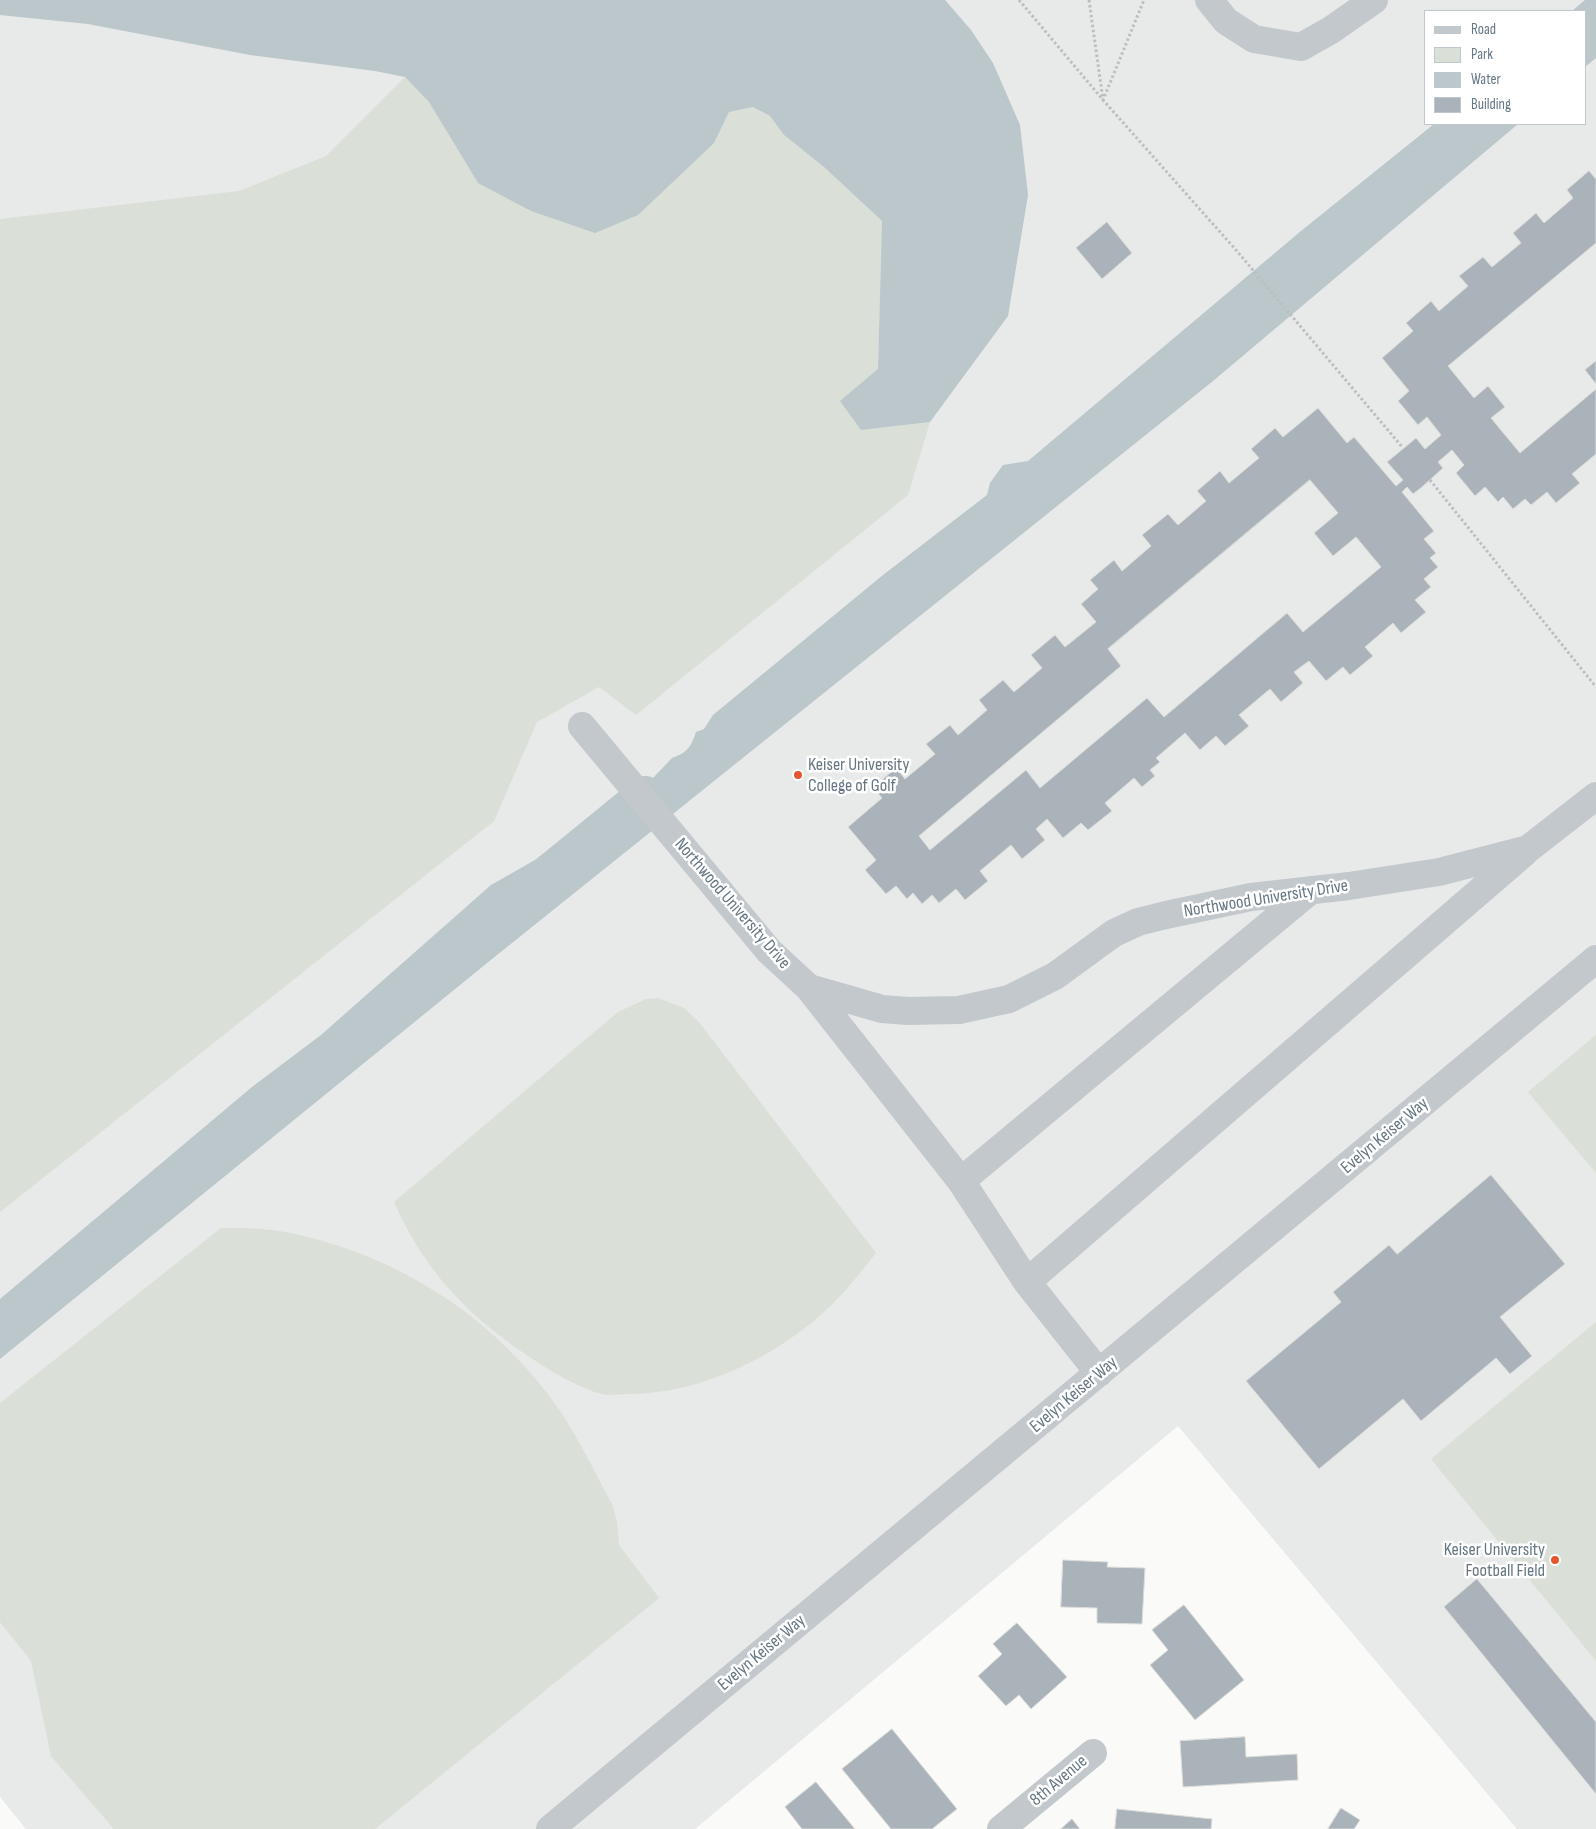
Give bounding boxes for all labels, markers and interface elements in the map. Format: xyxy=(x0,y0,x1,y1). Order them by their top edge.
legend xyxy=(1424,10,1586,125)
text: Road xyxy=(1471,20,1496,39)
text: Park xyxy=(1471,45,1493,64)
text: Water xyxy=(1471,70,1501,89)
text: Building xyxy=(1471,95,1511,114)
place label: Keiser University College of Golf xyxy=(808,754,909,796)
marker: Keiser University College of Golf xyxy=(792,769,804,781)
street label: Northwood University Drive xyxy=(669,834,795,974)
street label: Northwood University Drive xyxy=(1182,875,1350,923)
street label: Evelyn Keiser Way xyxy=(1337,1093,1433,1179)
street label: Evelyn Keiser Way xyxy=(1026,1352,1122,1438)
place label: Keiser University Football Field xyxy=(1444,1539,1545,1582)
marker: Keiser University Football Field xyxy=(1549,1554,1561,1566)
street label: Evelyn Keiser Way xyxy=(714,1610,810,1696)
street label: 8th Avenue xyxy=(1026,1751,1092,1811)

